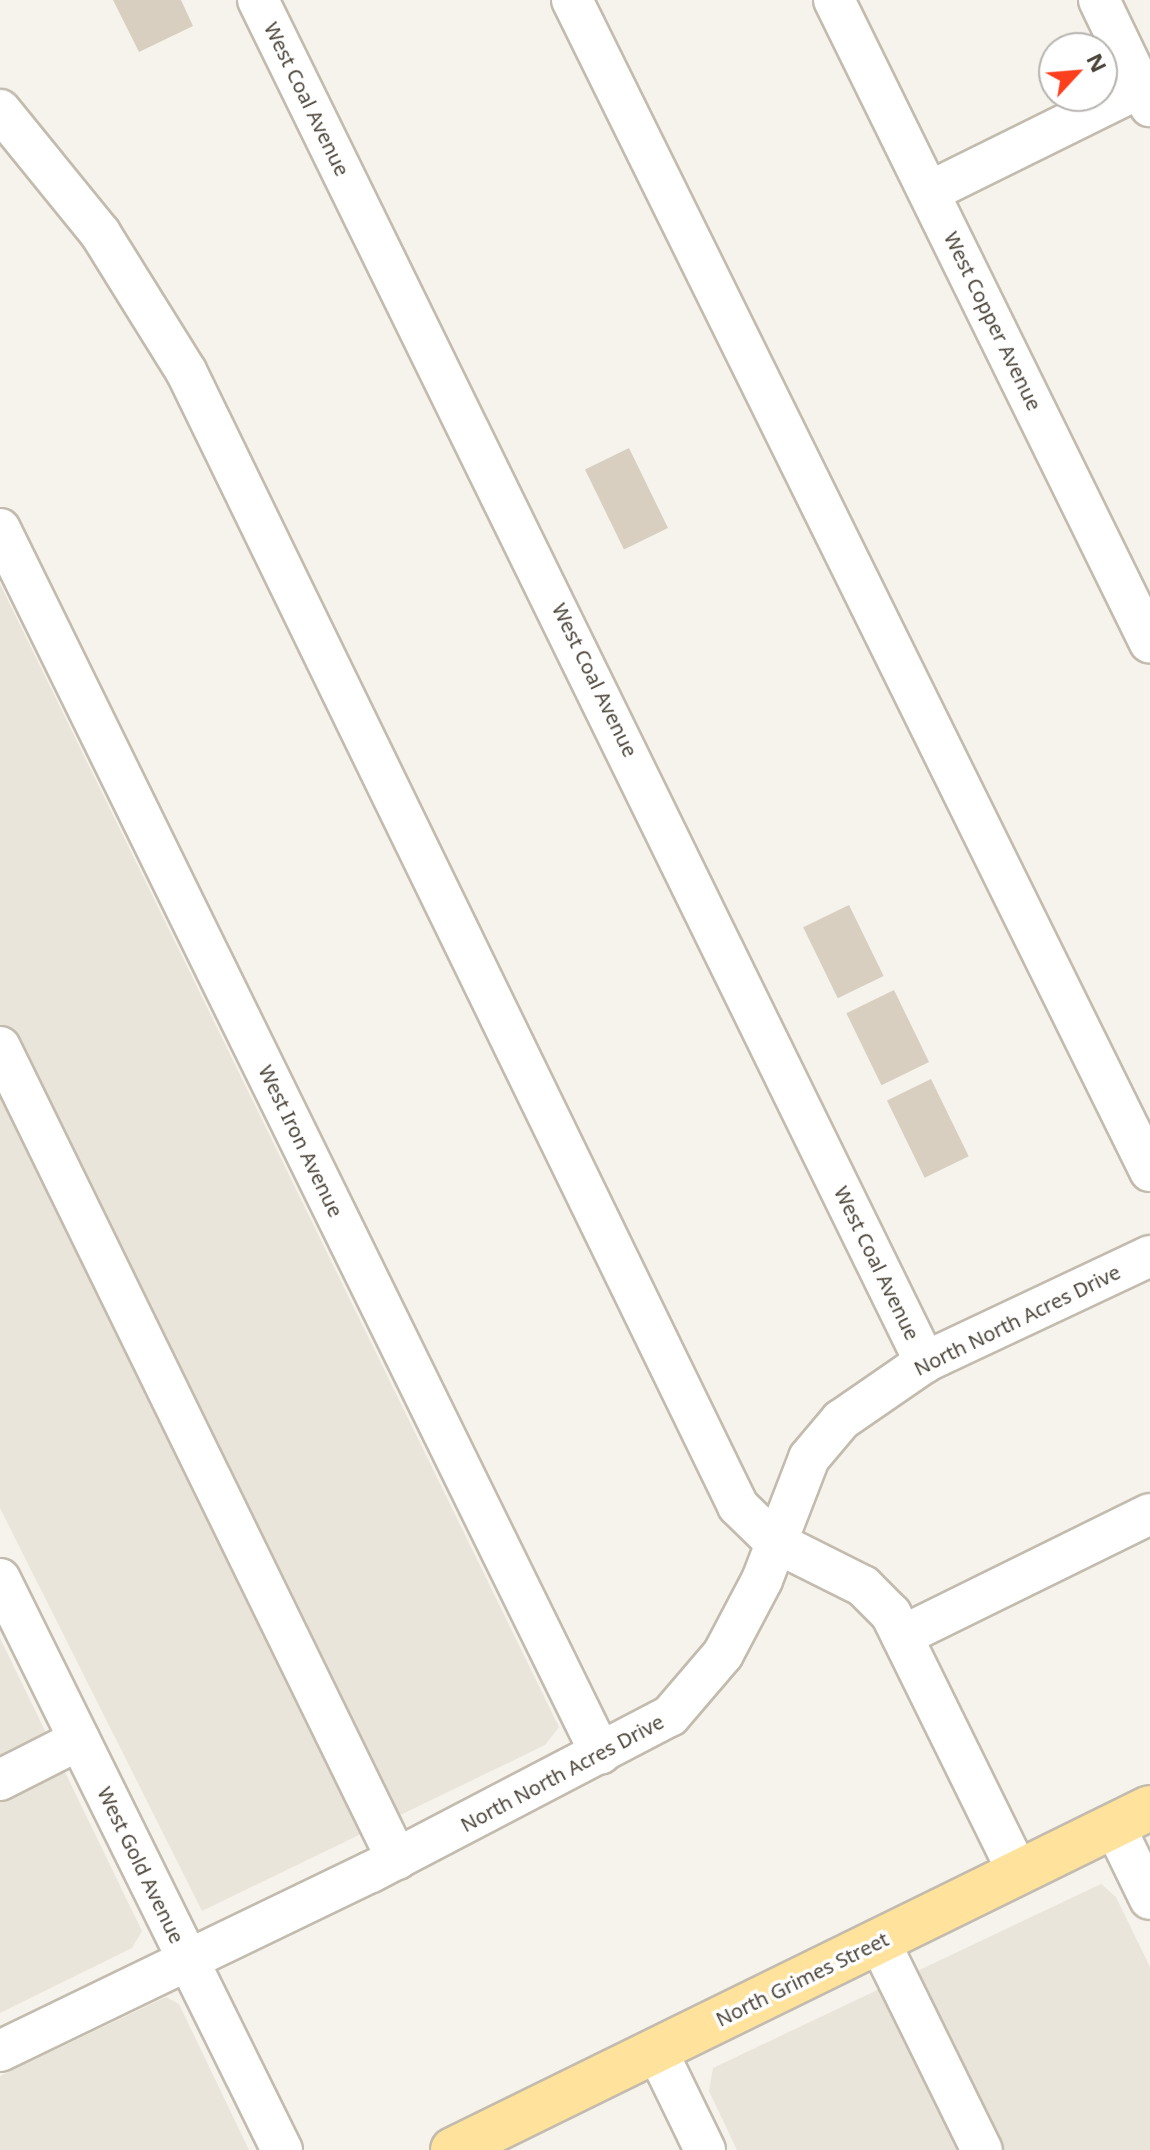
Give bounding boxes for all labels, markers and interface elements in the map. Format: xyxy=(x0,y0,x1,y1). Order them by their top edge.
street label: West Coal Avenue xyxy=(259,18,355,180)
north arrow xyxy=(1038,32,1118,112)
text: N xyxy=(1080,48,1115,77)
street label: West Copper Avenue xyxy=(939,228,1047,414)
street label: West Coal Avenue xyxy=(547,599,643,761)
street label: West Iron Avenue xyxy=(254,1061,348,1221)
street label: West Coal Avenue xyxy=(829,1182,925,1344)
street label: North North Acres Drive xyxy=(910,1260,1124,1380)
street label: North North Acres Drive xyxy=(456,1709,668,1837)
street label: West Gold Avenue xyxy=(93,1783,189,1947)
street label: North Grimes Street xyxy=(712,1927,892,2031)

